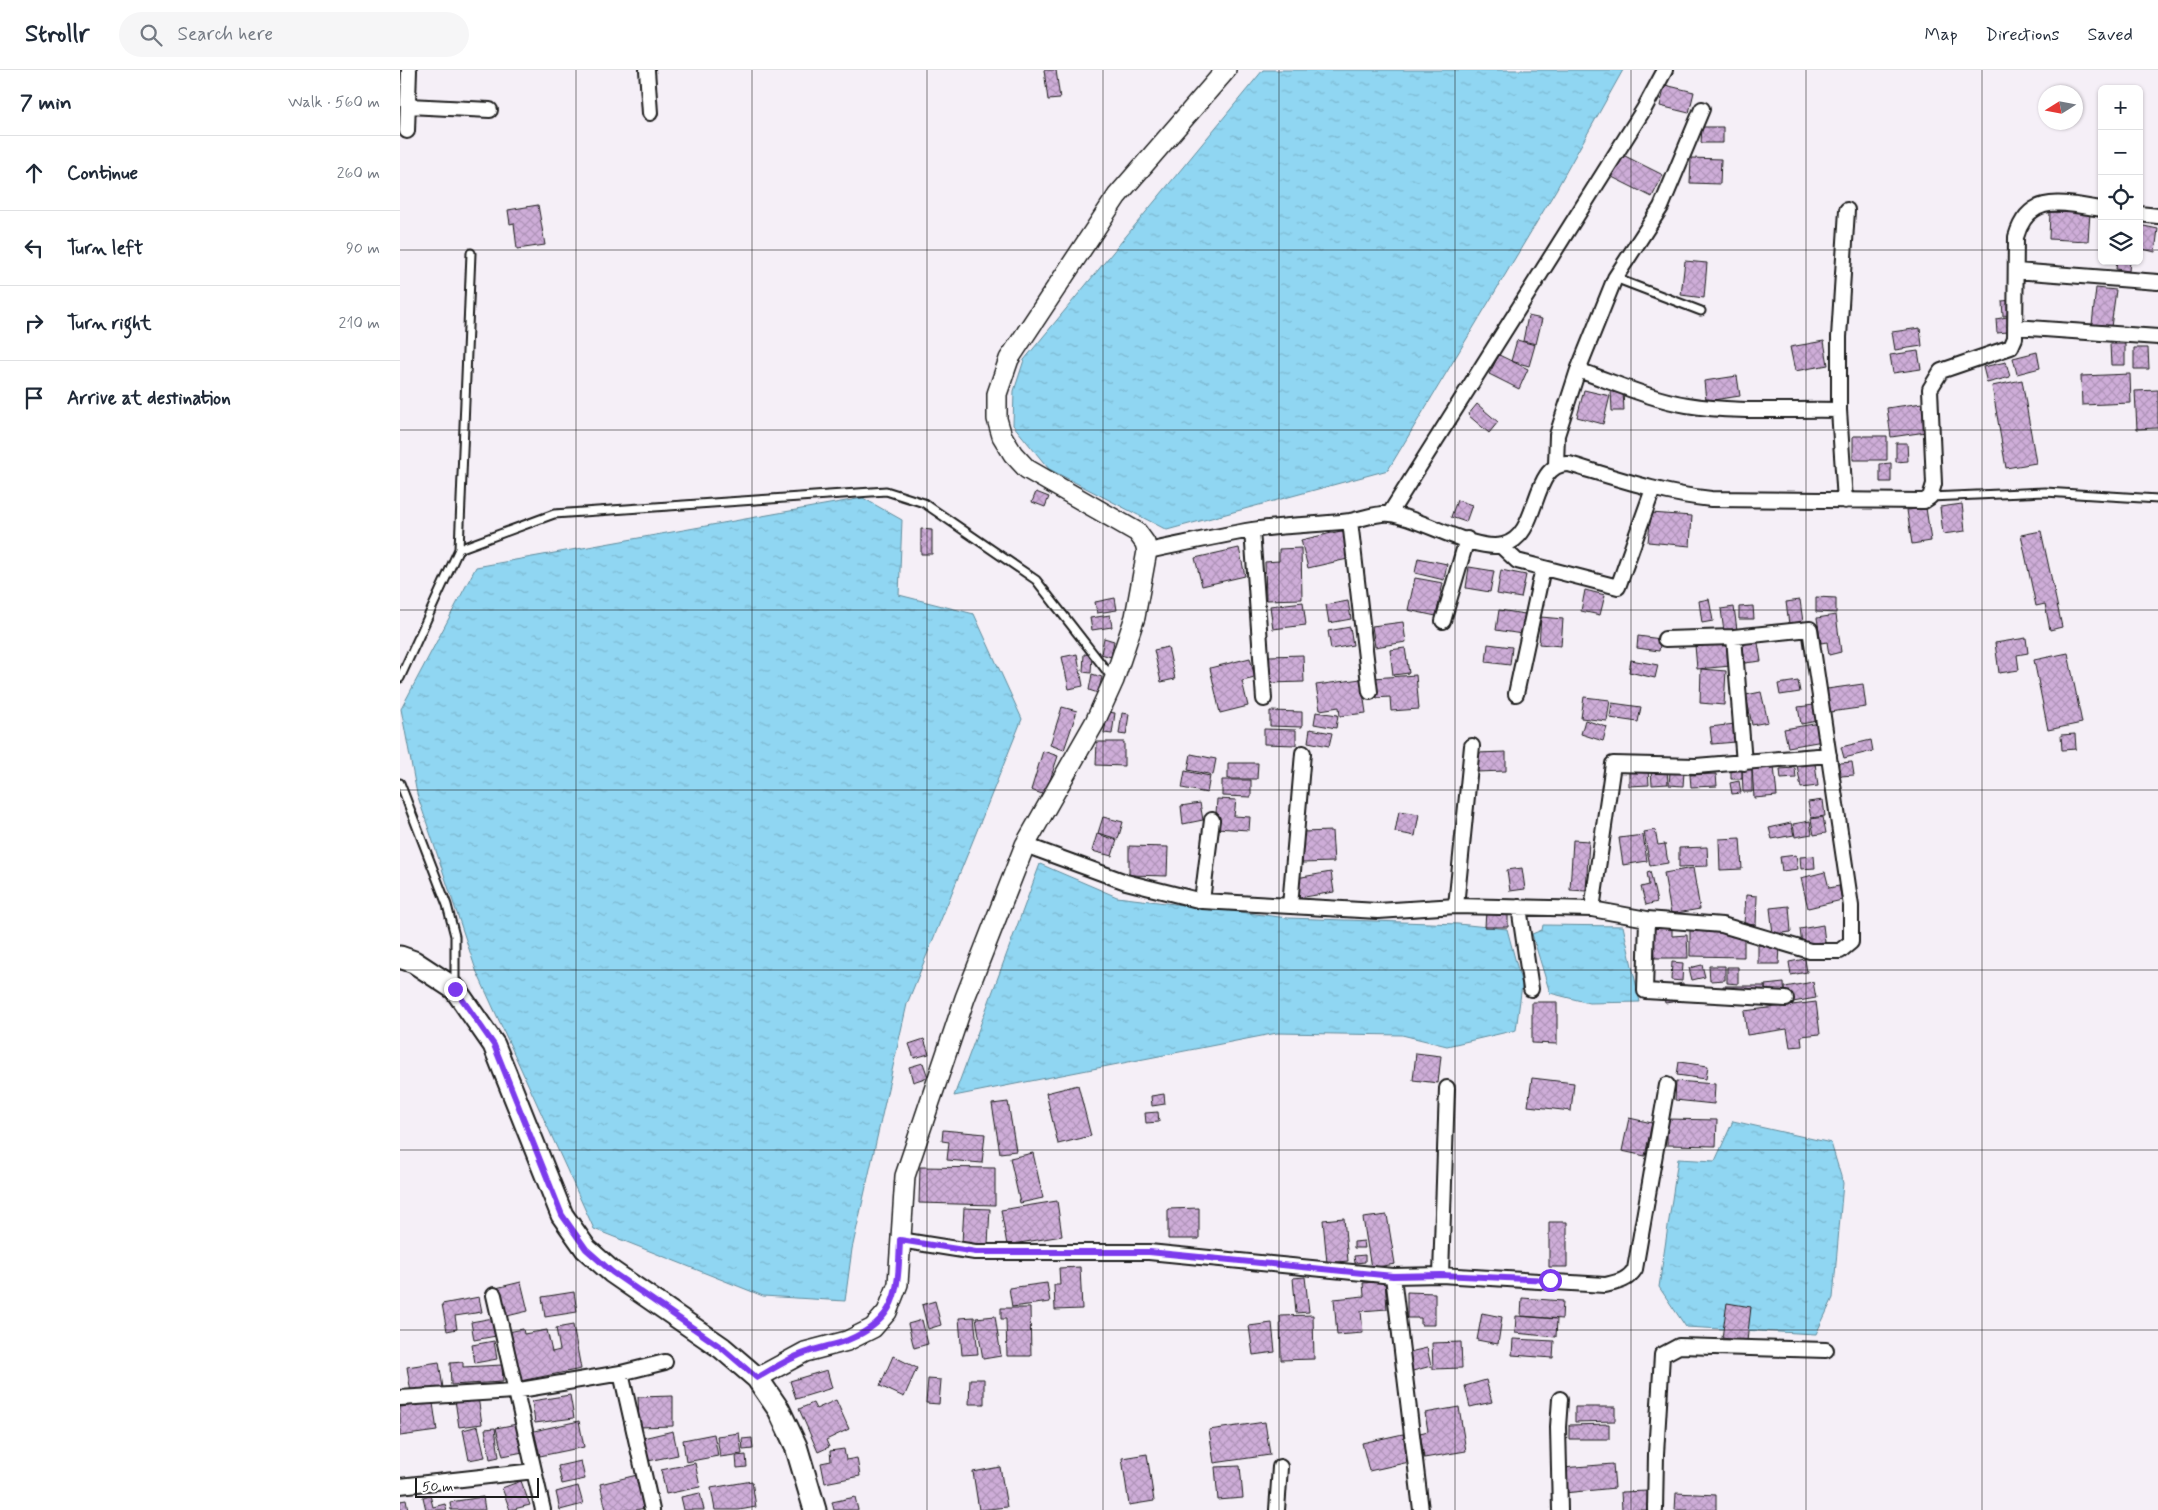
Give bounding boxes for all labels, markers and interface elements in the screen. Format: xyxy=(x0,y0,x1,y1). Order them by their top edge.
search box xyxy=(119,12,469,57)
text: Strollr xyxy=(25,19,89,50)
icon: search xyxy=(137,21,165,49)
text: Search here xyxy=(177,22,273,47)
text: Map xyxy=(1925,23,1958,47)
text: Directions xyxy=(1986,23,2060,47)
text: Saved xyxy=(2088,23,2133,47)
north arrow xyxy=(2038,85,2083,130)
map controls xyxy=(2098,85,2143,265)
button: + xyxy=(2098,85,2143,130)
text: 7 min xyxy=(20,89,72,117)
text: Walk · 560 m xyxy=(288,92,380,113)
button: − xyxy=(2098,130,2143,175)
icon: ahead xyxy=(20,159,48,187)
text: Continue xyxy=(67,161,138,186)
text: 260 m xyxy=(337,163,380,184)
button: locate xyxy=(2098,175,2143,220)
button: layers xyxy=(2098,220,2143,265)
icon: left xyxy=(20,234,48,262)
text: Turn left xyxy=(67,236,143,261)
text: 90 m xyxy=(346,238,380,259)
icon: right xyxy=(20,309,48,337)
text: Turn right xyxy=(67,311,151,336)
text: 210 m xyxy=(339,313,380,334)
icon: arrive xyxy=(20,384,48,412)
text: Arrive at destination xyxy=(67,386,231,411)
route end xyxy=(444,978,467,1001)
route start xyxy=(1539,1269,1562,1292)
scale bar xyxy=(415,1475,539,1498)
text: 50 m xyxy=(422,1478,453,1496)

